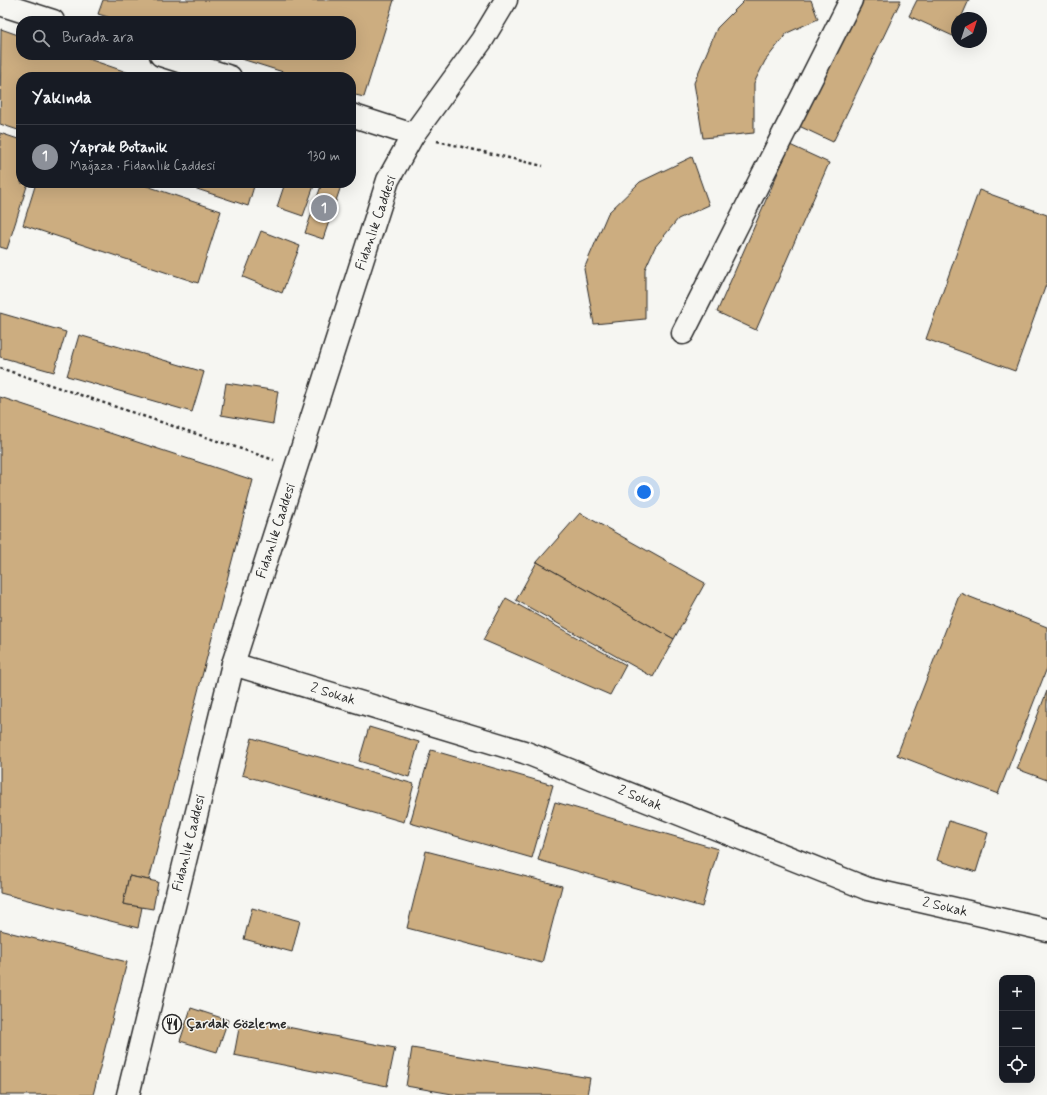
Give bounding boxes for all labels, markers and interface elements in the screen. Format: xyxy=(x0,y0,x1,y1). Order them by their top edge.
north arrow xyxy=(951,12,987,48)
search box xyxy=(16,16,356,60)
icon: search xyxy=(30,27,52,49)
text: Burada ara xyxy=(62,28,134,48)
text: Yakında xyxy=(32,87,92,109)
text: Yaprak Botanik xyxy=(70,138,167,158)
text: 1 xyxy=(42,148,48,165)
text: 130 m xyxy=(307,148,340,165)
text: Mağaza · Fidanlık Caddesi xyxy=(70,158,215,175)
street label: Fidanlık Caddesi xyxy=(351,173,401,273)
pin: 1 xyxy=(311,193,337,223)
street label: Fidanlık Caddesi xyxy=(252,481,300,581)
your location xyxy=(634,482,654,502)
street label: 2 Sokak xyxy=(308,679,358,709)
street label: 2 Sokak xyxy=(615,781,665,815)
street label: Fidanlık Caddesi xyxy=(168,793,210,893)
street label: 2 Sokak xyxy=(921,893,970,921)
map controls xyxy=(999,975,1035,1083)
button: + xyxy=(999,975,1035,1011)
button: − xyxy=(999,1011,1035,1047)
restaurant icon: Çardak Gözleme xyxy=(161,1013,183,1035)
place label: Çardak Gözleme xyxy=(186,1015,287,1033)
button: locate xyxy=(999,1047,1035,1083)

